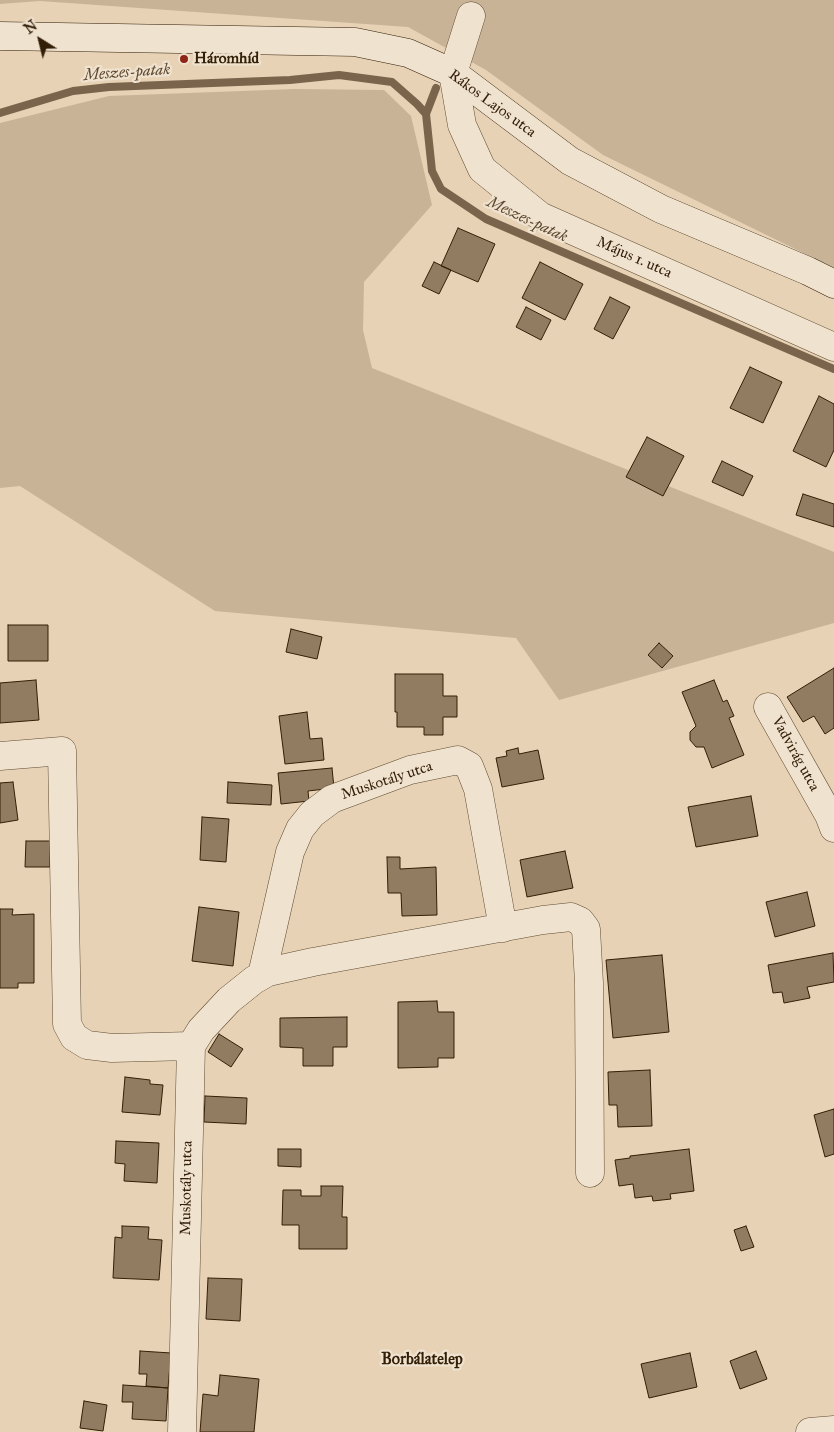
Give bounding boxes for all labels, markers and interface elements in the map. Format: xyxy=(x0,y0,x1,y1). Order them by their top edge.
north arrow xyxy=(15,15,65,65)
text: N xyxy=(21,17,41,38)
place label: Háromhíd xyxy=(194,50,259,68)
marker: Háromhíd xyxy=(178,53,190,65)
water label: Meszes-patak xyxy=(83,60,171,86)
street label: Rákos Lajos utca xyxy=(445,66,539,142)
water label: Meszes-patak xyxy=(484,193,570,247)
street label: Május 1. utca xyxy=(594,233,674,283)
street label: Vadvirág utca xyxy=(767,714,823,794)
street label: Muskotály utca xyxy=(339,758,435,804)
street label: Muskotály utca xyxy=(177,1140,197,1236)
district label: Borbálatelep xyxy=(381,1350,463,1370)

